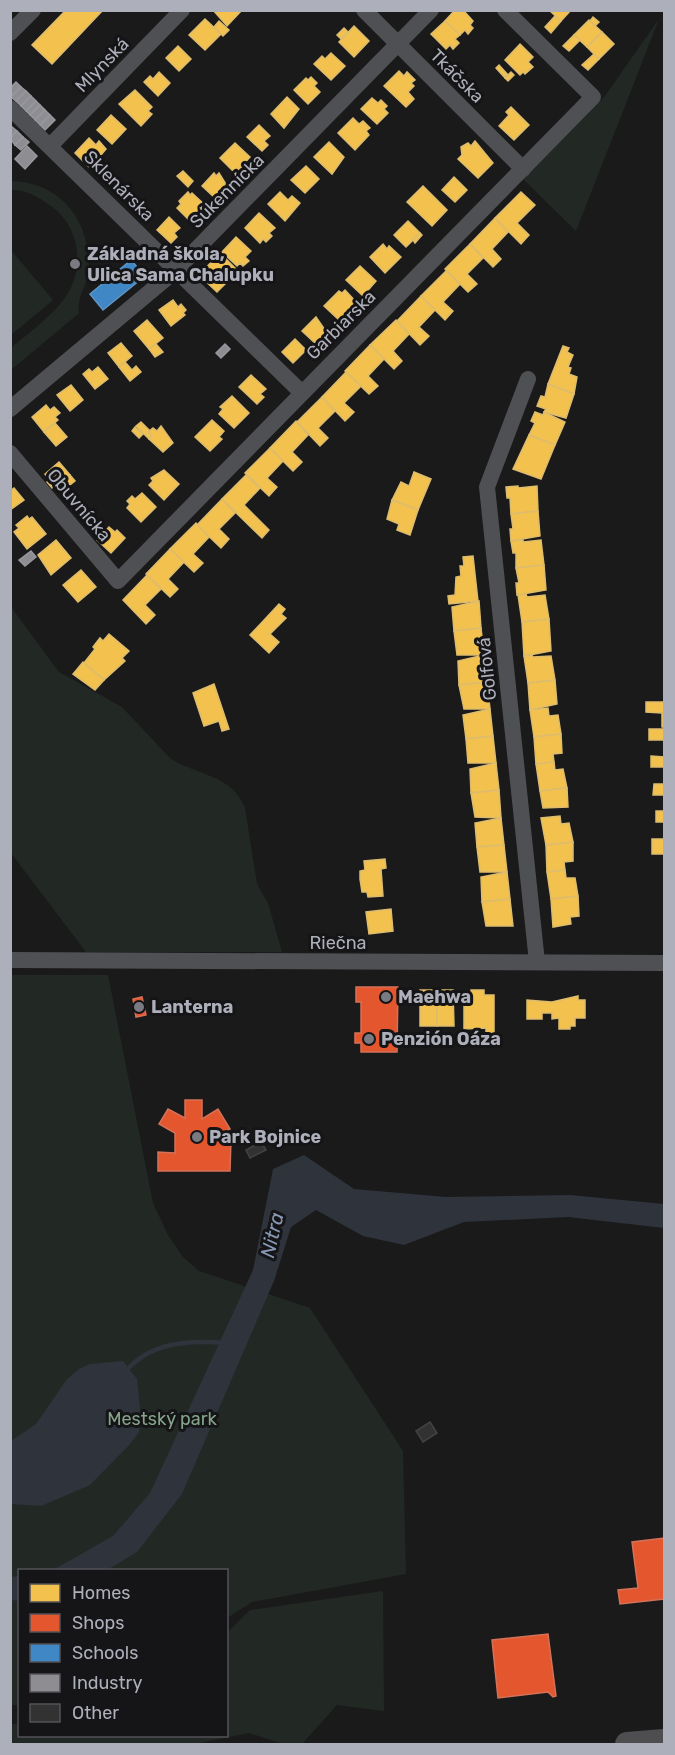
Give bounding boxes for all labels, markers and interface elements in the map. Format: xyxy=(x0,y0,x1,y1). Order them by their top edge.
street label: Mlynská xyxy=(71,33,133,97)
street label: Tkáčska xyxy=(425,44,489,108)
street label: Sklenárska xyxy=(79,146,159,226)
street label: Súkennícka xyxy=(185,149,269,233)
place label: Základná škola, Ulica Sama Chalupku xyxy=(87,243,274,286)
marker: Základná škola, Ulica Sama Chalupku xyxy=(68,257,82,271)
street label: Garbiarska xyxy=(302,286,380,364)
street label: Obuvnícka xyxy=(42,464,116,546)
street label: Golfová xyxy=(473,636,501,702)
street label: Riečna xyxy=(309,932,367,954)
place label: Maehwa xyxy=(398,986,471,1008)
marker: Maehwa xyxy=(379,990,393,1004)
place label: Lanterna xyxy=(151,996,233,1018)
marker: Lanterna xyxy=(132,1000,146,1014)
place label: Penzión Oáza xyxy=(381,1028,501,1050)
marker: Penzión Oáza xyxy=(362,1032,376,1046)
place label: Park Bojnice xyxy=(209,1126,322,1148)
marker: Park Bojnice xyxy=(190,1130,204,1144)
water label: Nitra xyxy=(255,1210,289,1260)
park label: Mestský park xyxy=(107,1408,218,1430)
legend xyxy=(18,1569,228,1737)
text: Homes xyxy=(72,1582,130,1604)
text: Shops xyxy=(72,1612,124,1634)
text: Schools xyxy=(72,1642,138,1664)
text: Industry xyxy=(72,1672,142,1694)
text: Other xyxy=(72,1702,119,1724)

